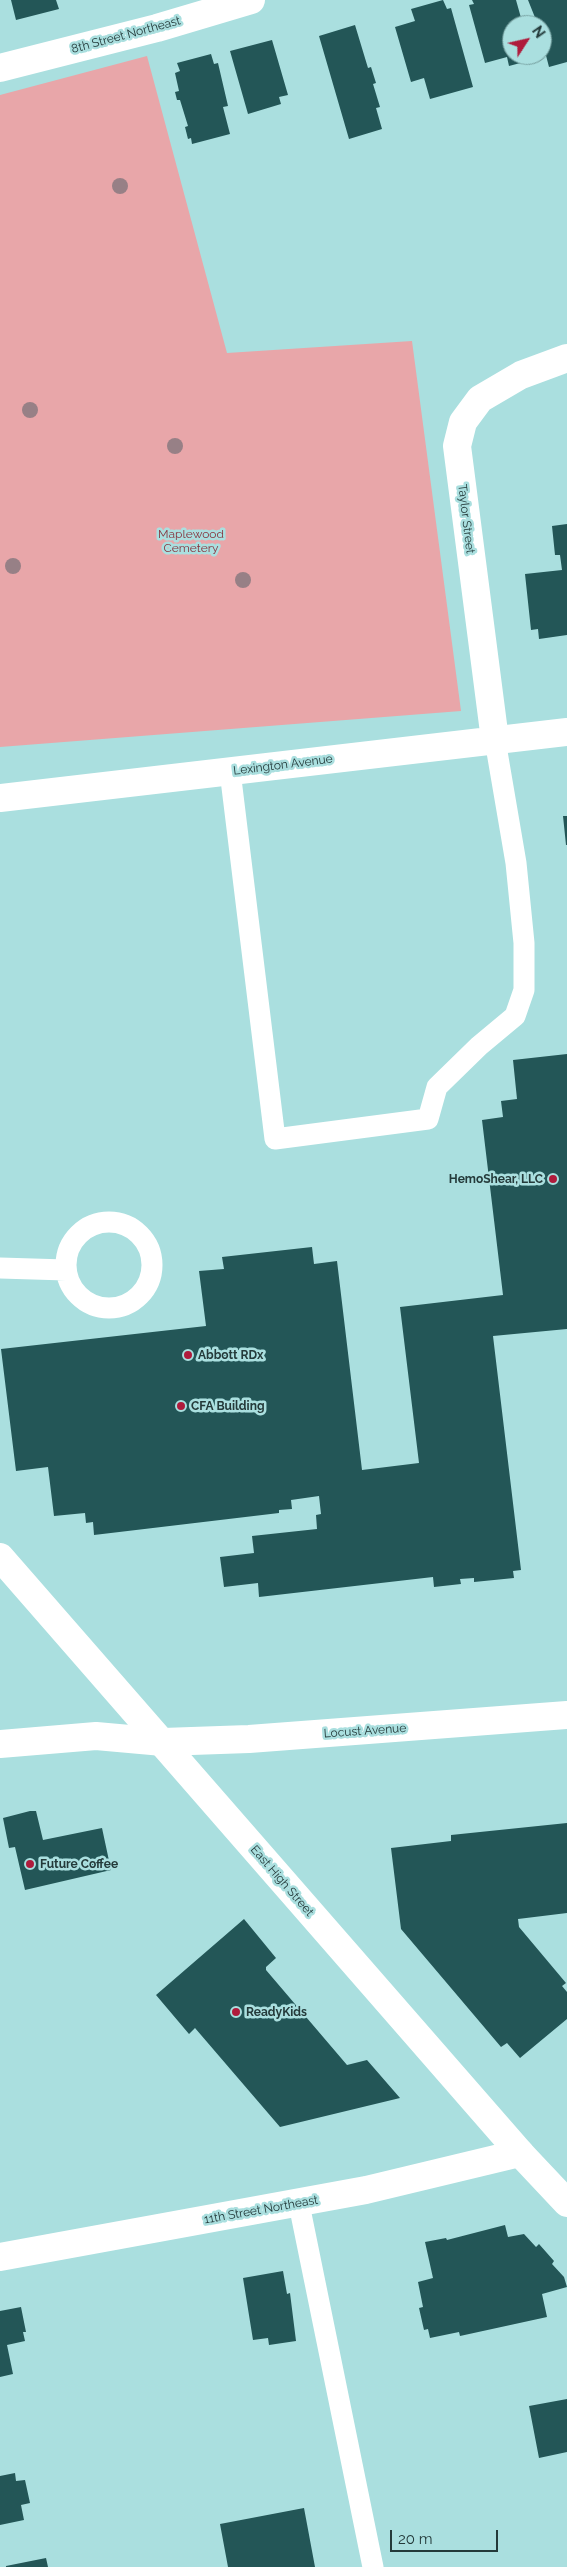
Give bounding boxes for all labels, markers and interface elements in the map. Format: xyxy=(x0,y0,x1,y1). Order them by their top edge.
street label: 8th Street Northeast xyxy=(70,13,182,57)
north arrow xyxy=(502,15,552,65)
text: N xyxy=(529,23,548,41)
street label: Taylor Street xyxy=(455,483,477,555)
park label: Maplewood Cemetery xyxy=(158,527,224,555)
street label: Lexington Avenue xyxy=(233,752,333,778)
place label: HemoShear, LLC xyxy=(449,1172,543,1186)
marker: HemoShear, LLC xyxy=(547,1173,559,1185)
place label: Abbott RDx xyxy=(198,1348,263,1362)
marker: Abbott RDx xyxy=(182,1349,194,1361)
place label: CFA Building xyxy=(191,1399,265,1413)
marker: CFA Building xyxy=(175,1400,187,1412)
street label: Locust Avenue xyxy=(323,1721,407,1741)
street label: East High Street xyxy=(247,1843,317,1919)
place label: Future Coffee xyxy=(40,1857,118,1871)
marker: Future Coffee xyxy=(24,1858,36,1870)
place label: ReadyKids xyxy=(246,2005,307,2019)
marker: ReadyKids xyxy=(230,2006,242,2018)
street label: 11th Street Northeast xyxy=(203,2193,319,2227)
scale bar xyxy=(392,2520,500,2552)
text: 20 m xyxy=(398,2530,433,2548)

